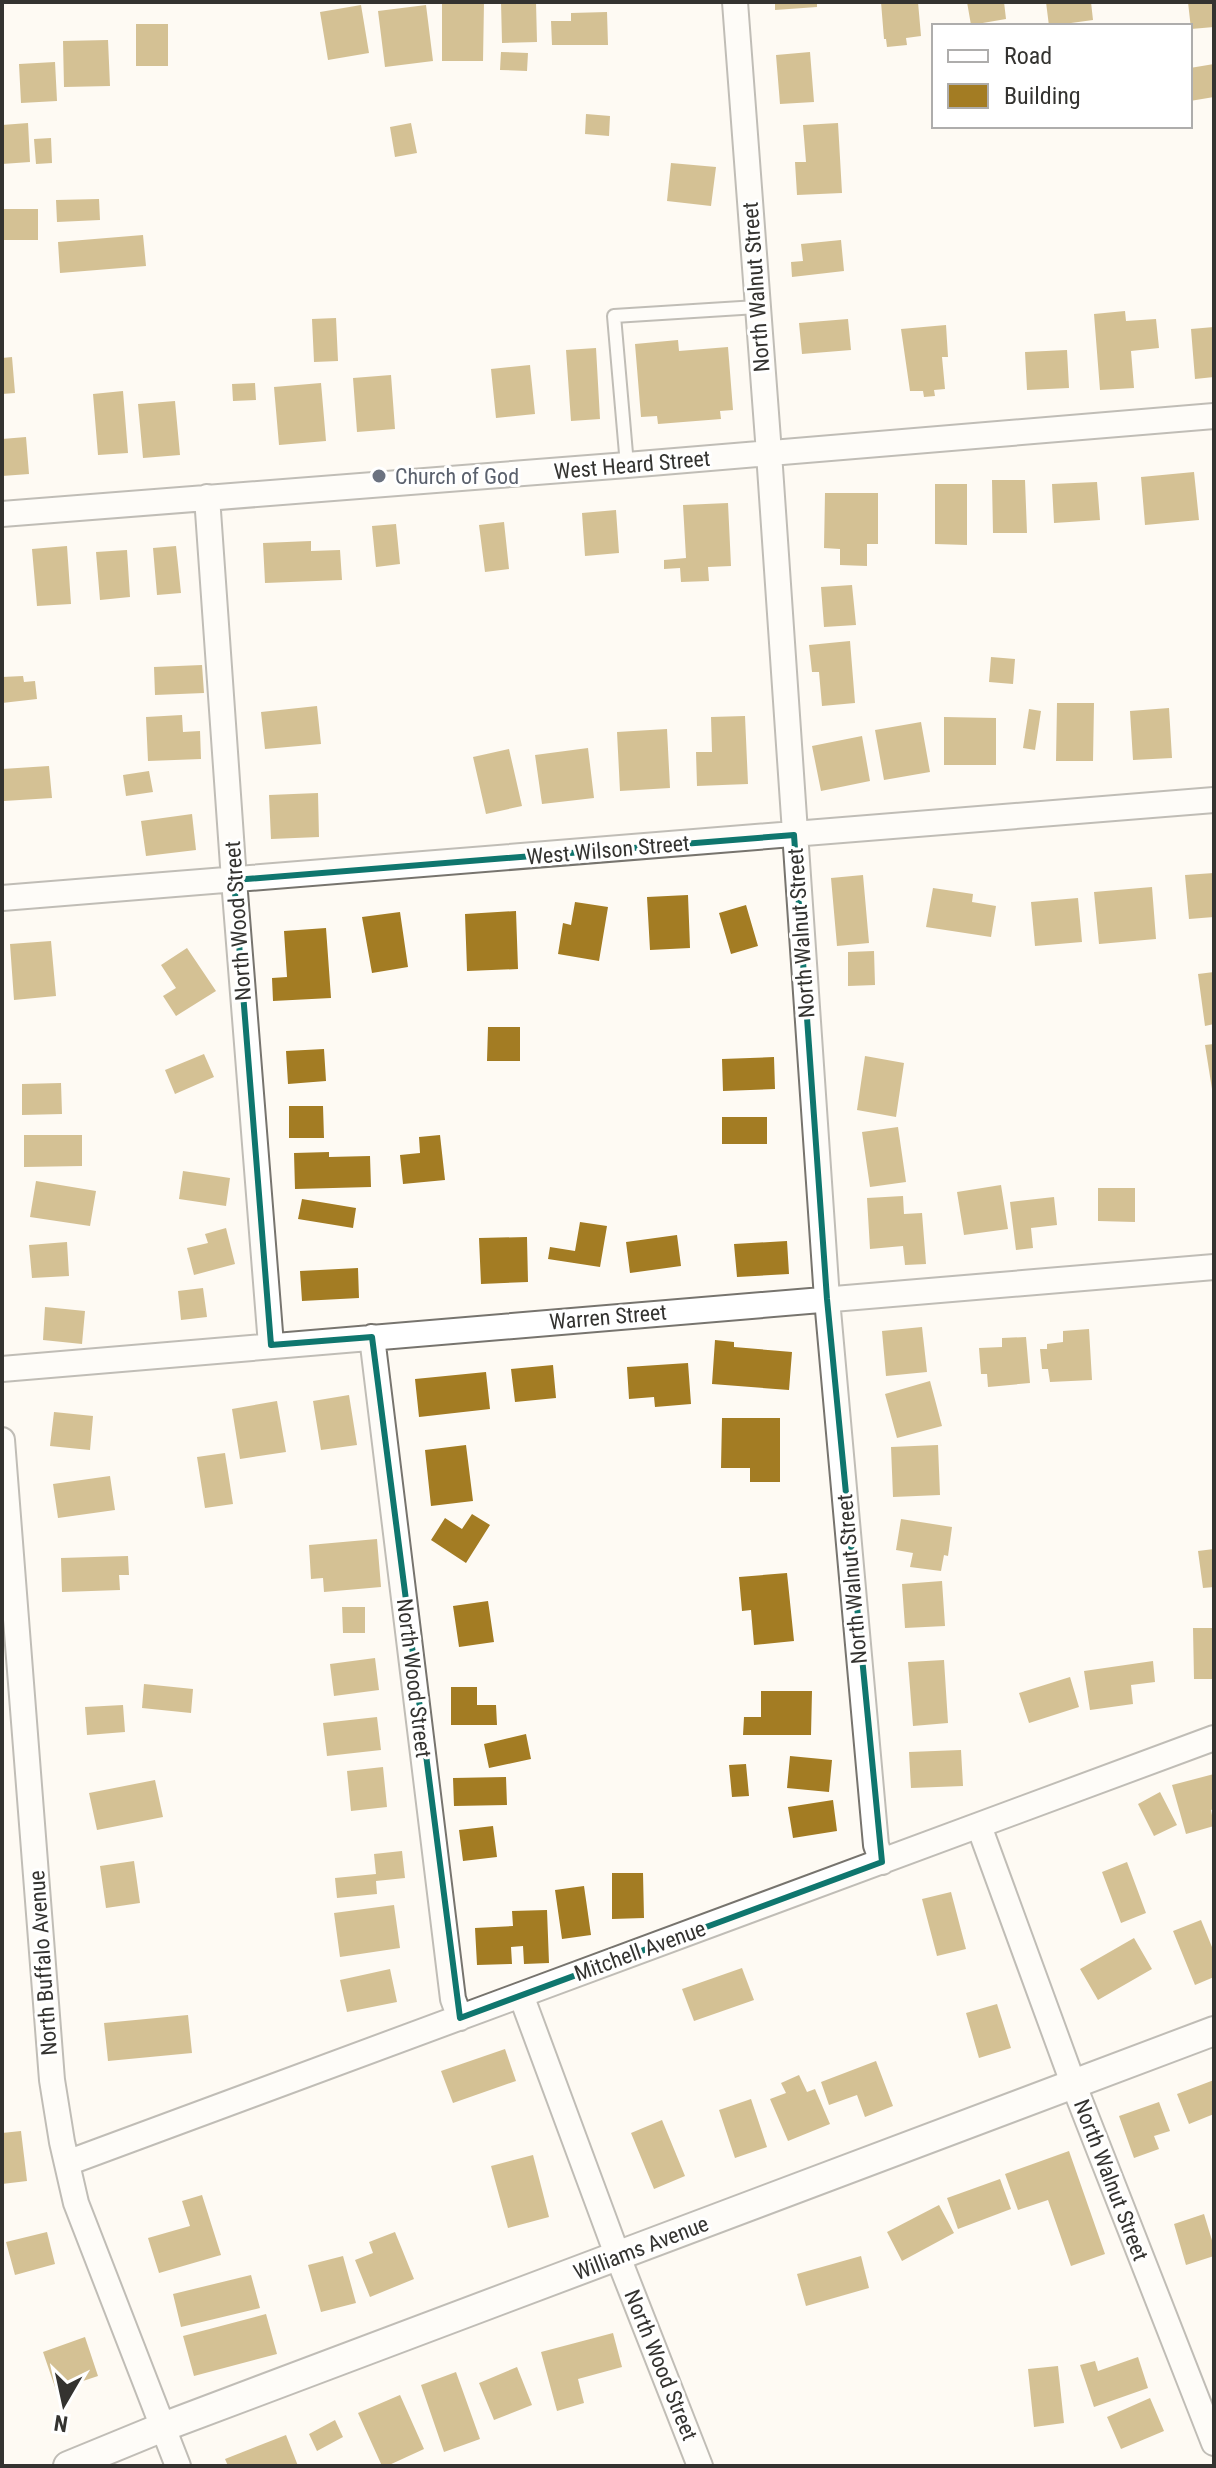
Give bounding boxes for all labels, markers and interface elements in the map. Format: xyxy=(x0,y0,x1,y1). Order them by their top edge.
legend xyxy=(932,24,1192,128)
text: Road xyxy=(1004,42,1052,70)
text: Building xyxy=(1004,82,1081,110)
street label: North Walnut Street xyxy=(738,201,774,373)
street label: West Heard Street xyxy=(553,446,711,484)
place label: Church of God xyxy=(395,464,519,489)
marker: Church of God xyxy=(370,467,388,485)
street label: West Wilson Street xyxy=(525,830,691,870)
street label: North Wood Street xyxy=(220,840,256,1002)
street label: North Walnut Street xyxy=(783,847,819,1019)
street label: Warren Street xyxy=(548,1299,668,1335)
street label: North Walnut Street xyxy=(832,1493,872,1665)
street label: North Wood Street xyxy=(392,1597,436,1759)
street label: North Buffalo Avenue xyxy=(24,1870,62,2056)
street label: Mitchell Avenue xyxy=(571,1916,709,1986)
street label: North Walnut Street xyxy=(1069,2096,1153,2264)
street label: Williams Avenue xyxy=(570,2211,712,2285)
street label: North Wood Street xyxy=(619,2286,703,2444)
north arrow xyxy=(24,2364,104,2444)
text: N xyxy=(52,2410,70,2437)

